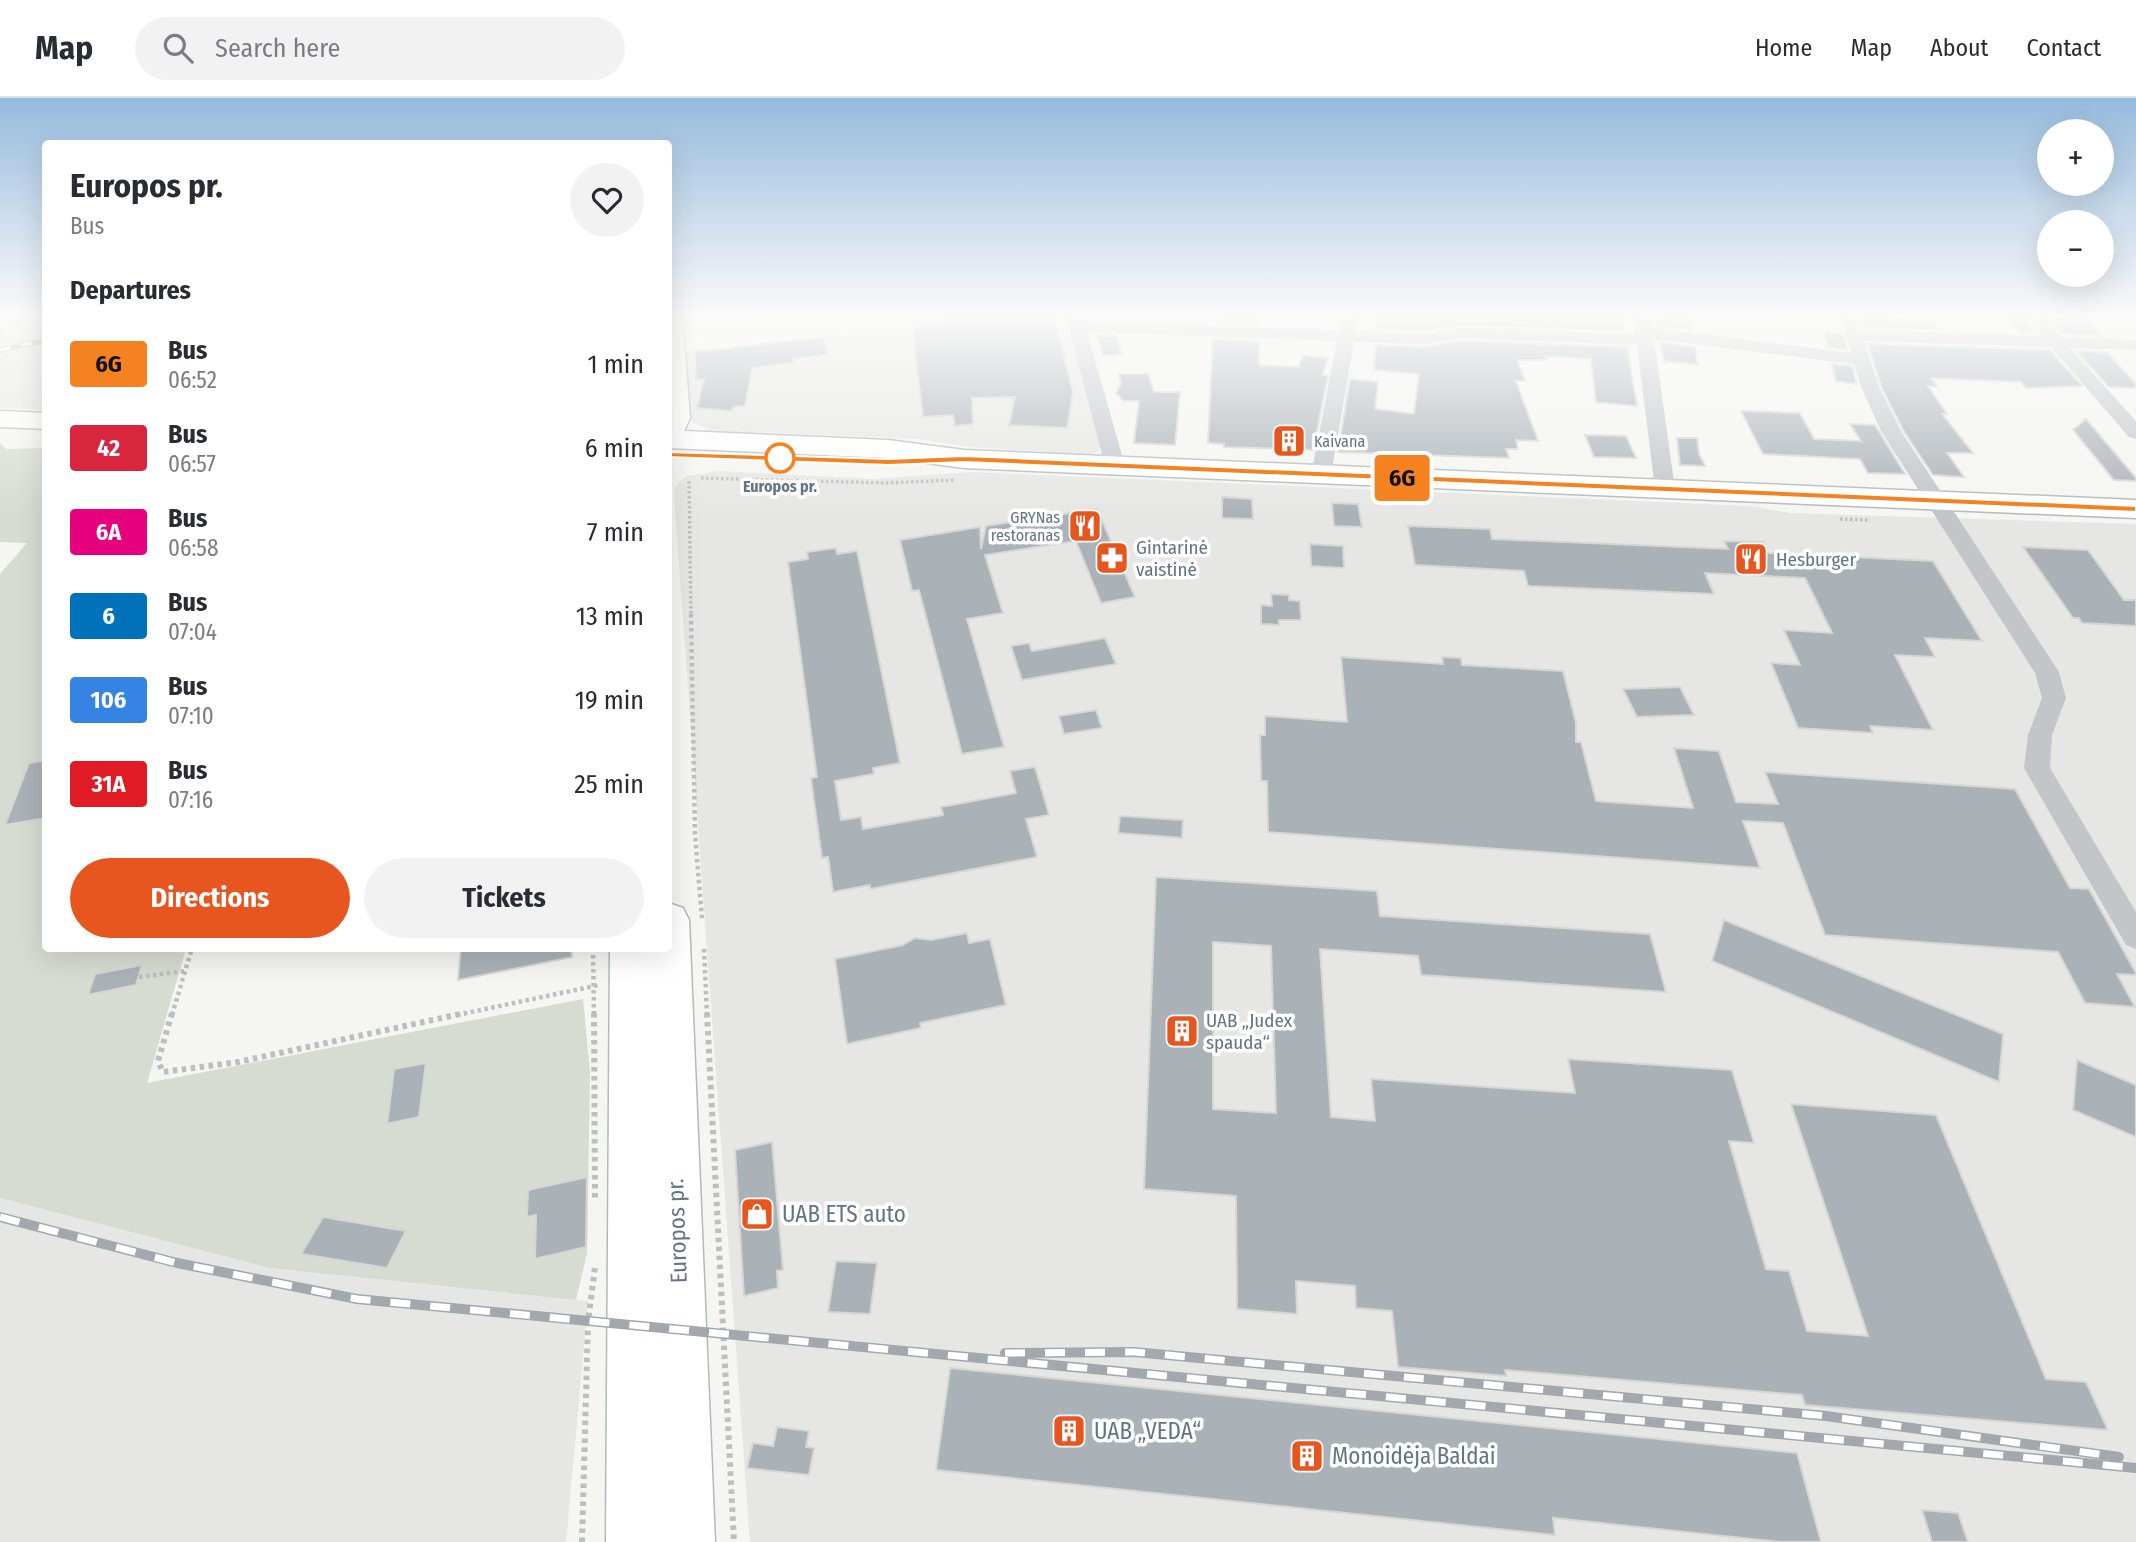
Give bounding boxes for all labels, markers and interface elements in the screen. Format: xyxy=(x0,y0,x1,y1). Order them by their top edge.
search box xyxy=(135,17,625,80)
text: Map xyxy=(35,28,93,68)
icon: search xyxy=(159,29,197,67)
text: Search here xyxy=(215,33,340,64)
text: Home xyxy=(1755,34,1812,62)
text: Map xyxy=(1850,34,1892,62)
text: About xyxy=(1930,34,1988,62)
text: Contact xyxy=(2026,34,2101,62)
map controls xyxy=(2037,119,2114,287)
button: + xyxy=(2037,119,2114,196)
button: heart xyxy=(570,163,644,237)
text: Europos pr. xyxy=(70,166,223,206)
button: − xyxy=(2037,210,2114,287)
text: Bus xyxy=(70,212,104,240)
text: Departures xyxy=(70,275,191,306)
text: Bus xyxy=(168,335,207,366)
text: 1 min xyxy=(588,349,644,380)
text: 6G xyxy=(95,350,122,378)
text: 06:52 xyxy=(168,366,217,394)
text: Bus xyxy=(168,419,207,450)
building icon: Kaivana xyxy=(1270,422,1308,460)
place label: Kaivana xyxy=(1314,432,1365,451)
text: 6 min xyxy=(585,433,644,464)
text: 42 xyxy=(97,434,120,462)
marker: Europos pr. xyxy=(765,443,795,473)
text: 06:57 xyxy=(168,450,216,478)
line badge: 6G xyxy=(1370,455,1434,501)
text: 6G xyxy=(1389,464,1415,492)
place label: Europos pr. xyxy=(743,477,817,496)
text: Bus xyxy=(168,503,207,534)
restaurant icon: GRYNas restoranas xyxy=(1066,507,1104,545)
place label: GRYNas restoranas xyxy=(991,508,1060,545)
text: 7 min xyxy=(587,517,644,548)
text: 6A xyxy=(96,518,121,546)
text: 06:58 xyxy=(168,534,218,562)
place label: Gintarinė vaistinė xyxy=(1136,536,1208,581)
pharmacy icon: Gintarinė vaistinė xyxy=(1093,539,1131,577)
restaurant icon: Hesburger xyxy=(1732,540,1770,578)
place label: Hesburger xyxy=(1776,548,1856,571)
text: Bus xyxy=(168,587,207,618)
text: 13 min xyxy=(576,601,644,632)
text: 6 xyxy=(102,602,115,630)
text: 07:04 xyxy=(168,618,217,646)
text: Bus xyxy=(168,671,207,702)
text: 19 min xyxy=(575,685,644,716)
text: 106 xyxy=(91,686,126,714)
text: 07:10 xyxy=(168,702,214,730)
text: Bus xyxy=(168,755,207,786)
text: 25 min xyxy=(574,769,644,800)
text: 31A xyxy=(91,770,126,798)
text: 07:16 xyxy=(168,786,213,814)
button: Directions xyxy=(70,858,350,938)
button: Tickets xyxy=(364,858,644,938)
place label: UAB „Judex spauda“ xyxy=(1206,1009,1293,1054)
building icon: UAB „Judex spauda“ xyxy=(1163,1012,1201,1050)
street label: Europos pr. xyxy=(661,1178,693,1284)
shop icon: UAB ETS auto xyxy=(738,1195,776,1233)
place label: UAB ETS auto xyxy=(782,1200,906,1228)
building icon: UAB „VEDA“ xyxy=(1050,1412,1088,1450)
place label: UAB „VEDA“ xyxy=(1094,1417,1201,1445)
building icon: Monoidėja Baldai xyxy=(1288,1437,1326,1475)
place label: Monoidėja Baldai xyxy=(1332,1442,1496,1470)

